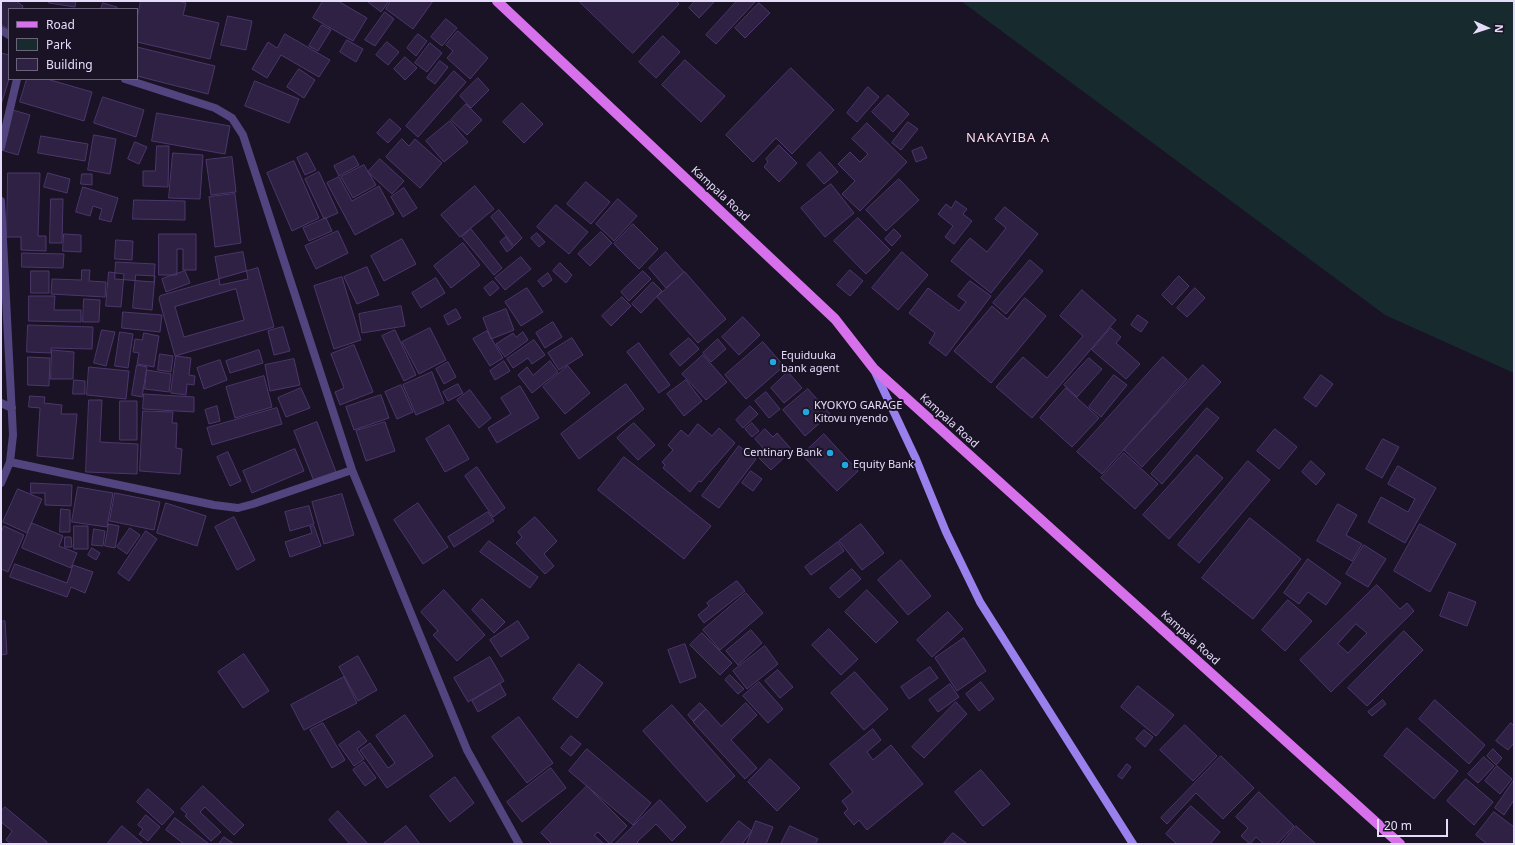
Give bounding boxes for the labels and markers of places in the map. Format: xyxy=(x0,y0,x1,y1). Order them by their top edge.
place label: Equiduuka bank agent xyxy=(781,349,839,375)
marker: Equiduuka bank agent xyxy=(768,357,778,367)
place label: KYOKYO GARAGE Kitovu nyendo xyxy=(814,399,902,425)
marker: KYOKYO GARAGE Kitovu nyendo xyxy=(801,407,811,417)
place label: Centinary Bank xyxy=(743,446,822,460)
marker: Centinary Bank xyxy=(825,448,835,458)
place label: Equity Bank xyxy=(853,458,914,472)
marker: Equity Bank xyxy=(840,460,850,470)

